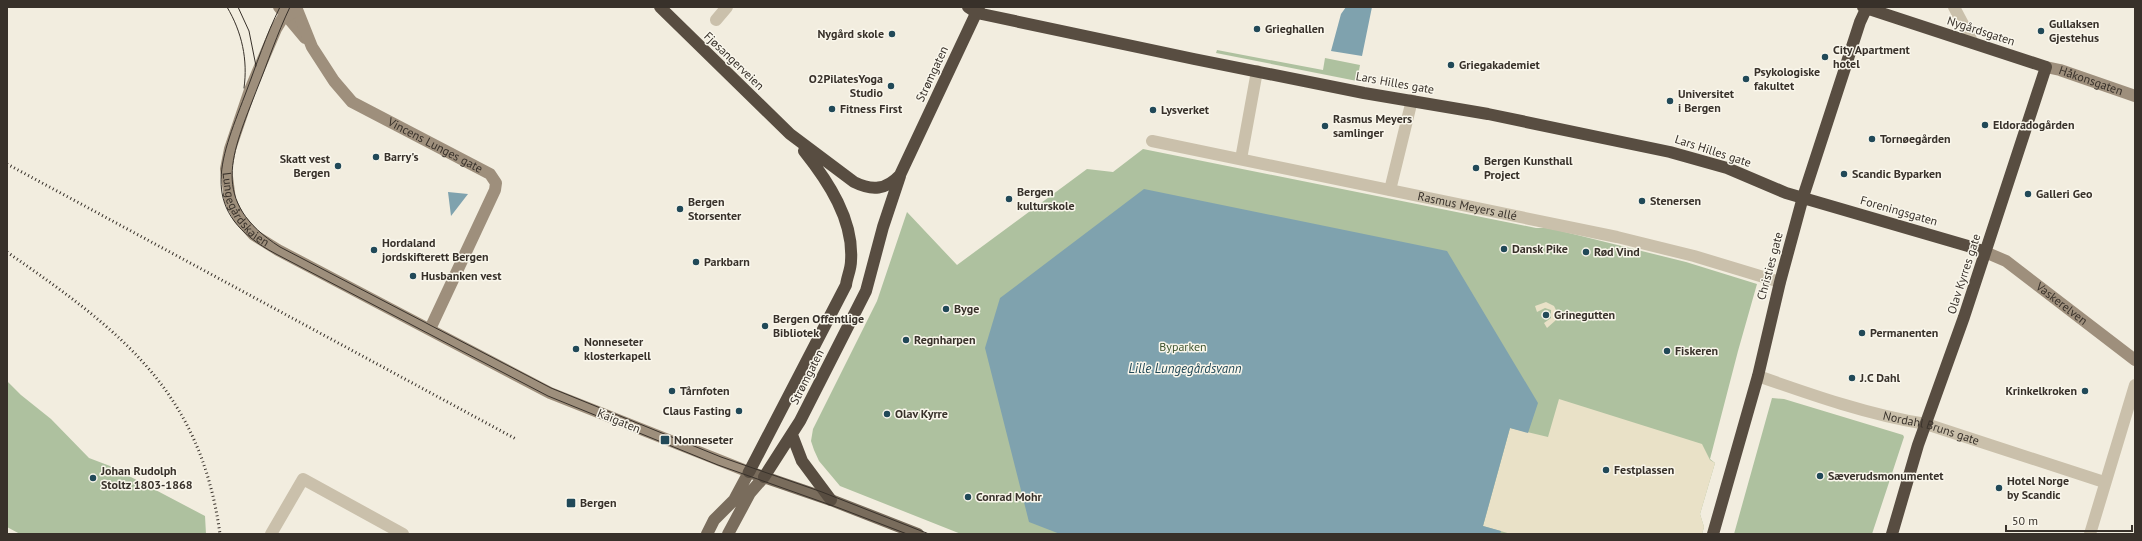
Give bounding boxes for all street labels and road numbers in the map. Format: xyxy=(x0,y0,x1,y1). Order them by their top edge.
street label: Nygårdsgaten xyxy=(1945,12,2017,49)
street label: Fjøsangerveien xyxy=(701,28,767,93)
street label: Strømgaten xyxy=(912,44,951,104)
street label: Håkonsgaten xyxy=(2057,62,2125,98)
street label: Lars Hilles gate xyxy=(1355,68,1435,97)
street label: Vincens Lunges gate xyxy=(384,114,485,176)
street label: Lars Hilles gate xyxy=(1673,131,1753,170)
street label: Lungegårdskaien xyxy=(219,171,272,250)
street label: Rasmus Meyers allé xyxy=(1417,188,1518,223)
street label: Foreningsgaten xyxy=(1859,192,1939,229)
street label: Christies gate xyxy=(1753,230,1786,302)
street label: Olav Kyrres gate xyxy=(1943,232,1984,316)
street label: Vaskerelven xyxy=(2032,278,2091,328)
street label: Strømgaten xyxy=(786,347,827,407)
street label: Kaigaten xyxy=(595,405,643,436)
street label: Nordahl Bruns gate xyxy=(1882,408,1981,448)

